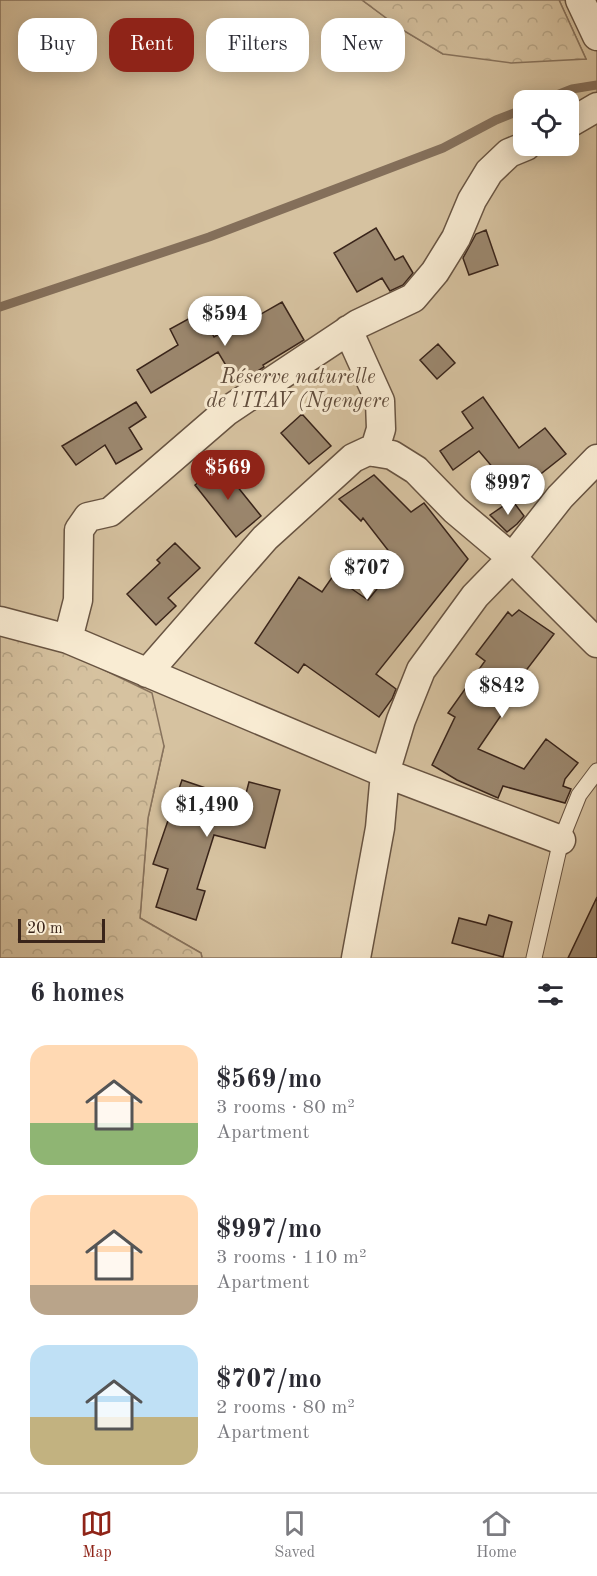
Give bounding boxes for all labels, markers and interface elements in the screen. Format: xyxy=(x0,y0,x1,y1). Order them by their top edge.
chip: Buy xyxy=(18,18,97,72)
chip: Rent xyxy=(109,18,194,72)
chip: Filters xyxy=(206,18,309,72)
chip: New xyxy=(321,18,405,72)
map controls xyxy=(513,90,579,156)
button: locate xyxy=(513,90,579,156)
pin: $594 xyxy=(189,296,261,347)
text: $594 xyxy=(202,305,248,325)
park label: Réserve naturelle de l'ITAV (Ngengere xyxy=(206,367,390,412)
pin: $569 xyxy=(192,450,264,501)
text: $569 xyxy=(205,459,251,479)
pin: $997 xyxy=(472,465,544,516)
text: $997 xyxy=(485,474,531,494)
pin: $707 xyxy=(331,550,403,601)
text: $707 xyxy=(344,559,390,579)
pin: $842 xyxy=(466,668,538,719)
text: $842 xyxy=(479,677,525,697)
pin: $1,490 xyxy=(158,787,256,838)
text: $1,490 xyxy=(175,796,239,816)
scale bar xyxy=(18,916,105,944)
text: 20 m xyxy=(27,921,63,937)
icon: filters xyxy=(534,978,567,1011)
text: 6 homes xyxy=(30,981,124,1007)
text: $569/mo xyxy=(216,1067,322,1093)
icon: home xyxy=(78,1069,150,1141)
text: 3 rooms · 80 m² xyxy=(216,1098,355,1118)
text: Apartment xyxy=(216,1123,310,1143)
text: $997/mo xyxy=(216,1217,322,1243)
icon: home xyxy=(78,1219,150,1291)
text: 3 rooms · 110 m² xyxy=(216,1248,366,1268)
text: Apartment xyxy=(216,1273,310,1293)
text: $707/mo xyxy=(216,1367,322,1393)
icon: home xyxy=(78,1369,150,1441)
text: 2 rooms · 80 m² xyxy=(216,1398,355,1418)
text: Apartment xyxy=(216,1423,310,1443)
tab: Map xyxy=(80,1507,113,1563)
tab: Saved xyxy=(274,1507,315,1563)
tab: Home xyxy=(476,1507,517,1563)

